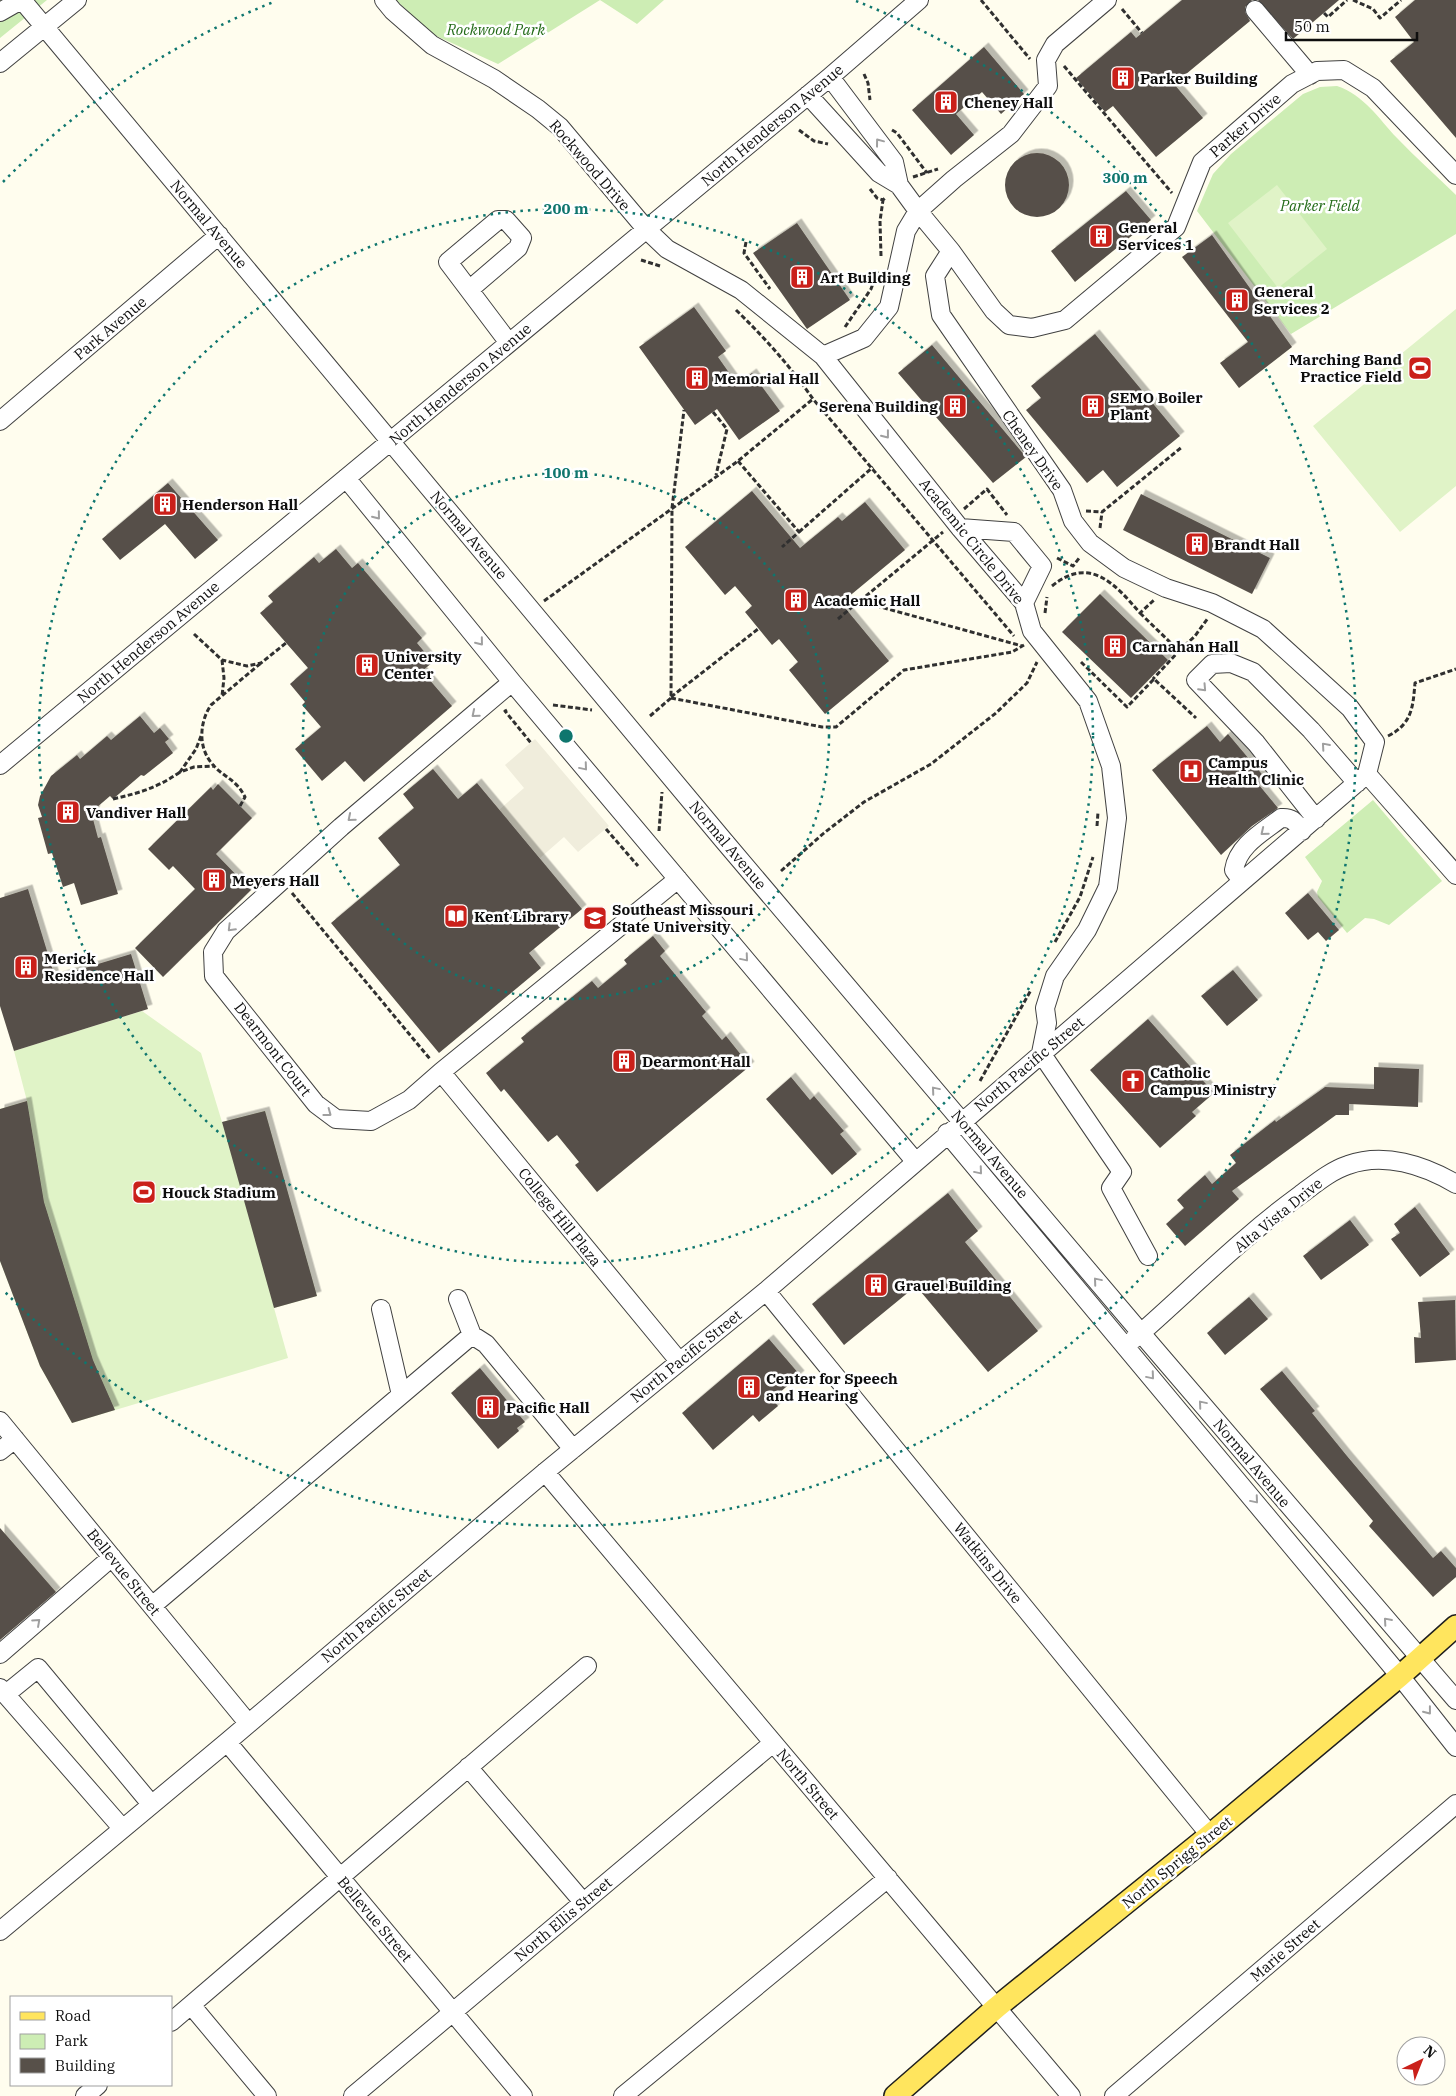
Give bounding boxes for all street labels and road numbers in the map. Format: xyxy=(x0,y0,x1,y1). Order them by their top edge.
street label: North Henderson Avenue xyxy=(697,60,847,190)
street label: Parker Drive xyxy=(1205,89,1285,161)
street label: Rockwood Drive xyxy=(545,116,635,214)
street label: Normal Avenue xyxy=(166,176,252,272)
street label: Park Avenue xyxy=(70,292,150,364)
street label: North Henderson Avenue xyxy=(385,319,535,449)
street label: Cheney Drive xyxy=(998,406,1068,494)
street label: Academic Circle Drive xyxy=(915,474,1029,608)
street label: Normal Avenue xyxy=(426,487,512,583)
street label: North Henderson Avenue xyxy=(73,577,223,707)
street label: Normal Avenue xyxy=(685,797,771,893)
street label: Dearmont Court xyxy=(230,998,316,1100)
street label: North Pacific Street xyxy=(970,1012,1088,1116)
street label: Normal Avenue xyxy=(947,1106,1033,1202)
street label: College Hill Plaza xyxy=(514,1164,606,1270)
street label: Alta Vista Drive xyxy=(1230,1174,1326,1256)
street label: North Pacific Street xyxy=(627,1305,745,1407)
street label: Normal Avenue xyxy=(1209,1415,1295,1511)
street label: Watkins Drive xyxy=(950,1519,1026,1607)
street label: Bellevue Street xyxy=(83,1525,165,1619)
street label: North Pacific Street xyxy=(317,1563,435,1667)
street label: North Street xyxy=(773,1745,843,1823)
street label: North Sprigg Street xyxy=(1118,1812,1236,1912)
street label: Bellevue Street xyxy=(334,1872,416,1966)
street label: North Ellis Street xyxy=(510,1873,616,1965)
street label: Marie Street xyxy=(1246,1915,1324,1985)

